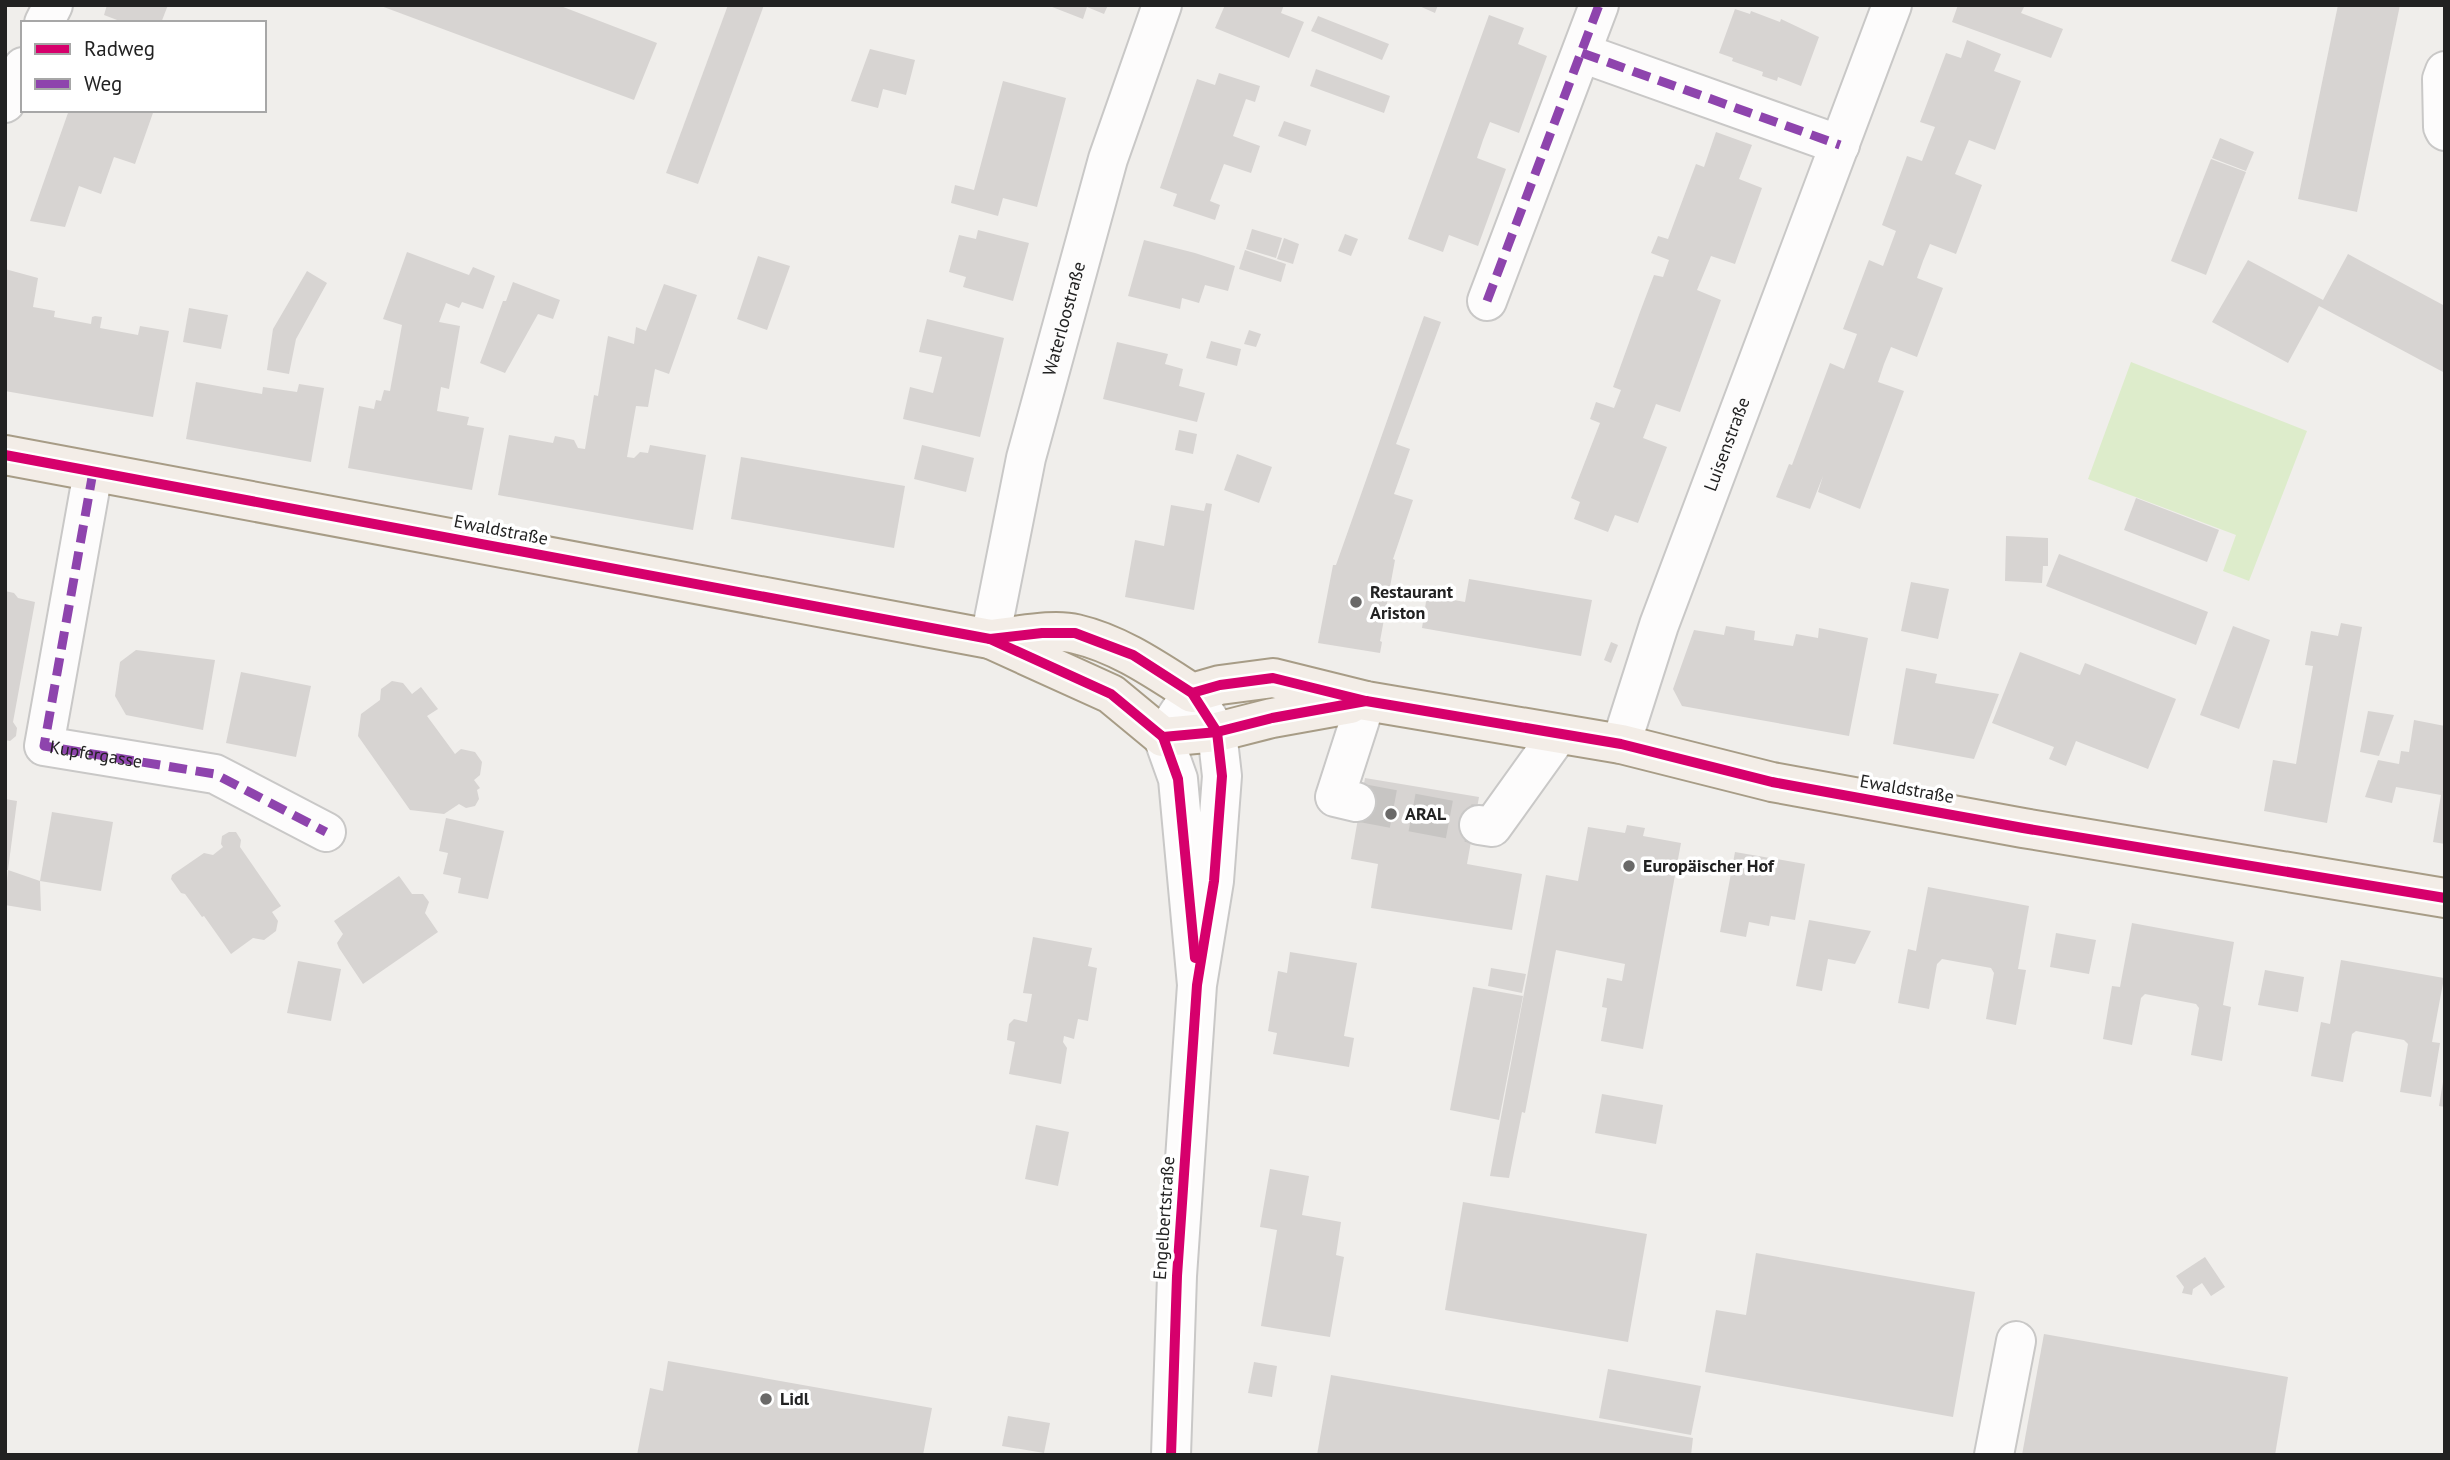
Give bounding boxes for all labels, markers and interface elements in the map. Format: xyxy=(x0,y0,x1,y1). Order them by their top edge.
legend xyxy=(21,21,266,112)
text: Radweg xyxy=(84,35,155,62)
text: Weg xyxy=(84,70,122,97)
street label: Waterloostraße xyxy=(1037,259,1090,378)
street label: Luisenstraße xyxy=(1698,394,1755,494)
street label: Ewaldstraße xyxy=(452,509,550,550)
place label: Restaurant Ariston xyxy=(1370,580,1454,624)
marker: Restaurant Ariston xyxy=(1348,594,1364,610)
street label: Kupfergasse xyxy=(48,735,144,773)
street label: Ewaldstraße xyxy=(1858,769,1956,808)
place label: ARAL xyxy=(1405,802,1447,825)
marker: ARAL xyxy=(1383,806,1399,822)
place label: Europäischer Hof xyxy=(1643,854,1775,877)
marker: Europäischer Hof xyxy=(1621,858,1637,874)
street label: Engelbertstraße xyxy=(1148,1155,1179,1280)
place label: Lidl xyxy=(780,1387,810,1410)
marker: Lidl xyxy=(758,1391,774,1407)

